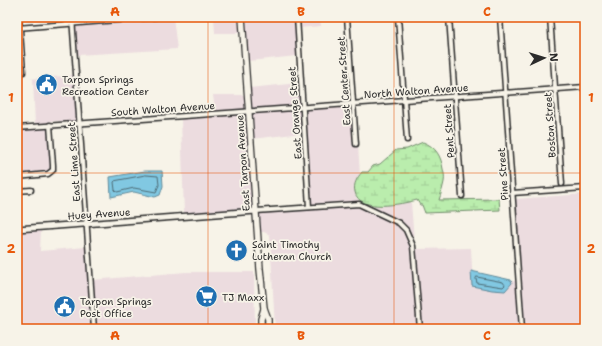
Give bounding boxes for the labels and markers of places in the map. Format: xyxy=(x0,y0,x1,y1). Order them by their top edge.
public building icon: Tarpon Springs Recreation Center xyxy=(33,72,59,98)
place label: Tarpon Springs Recreation Center xyxy=(62,73,149,98)
church icon: Saint Timothy Lutheran Church xyxy=(224,237,250,263)
place label: Saint Timothy Lutheran Church xyxy=(252,238,331,263)
supermarket icon: TJ Maxx xyxy=(193,284,219,310)
place label: TJ Maxx xyxy=(222,291,264,304)
public building icon: Tarpon Springs Post Office xyxy=(51,294,77,320)
place label: Tarpon Springs Post Office xyxy=(80,295,152,320)

